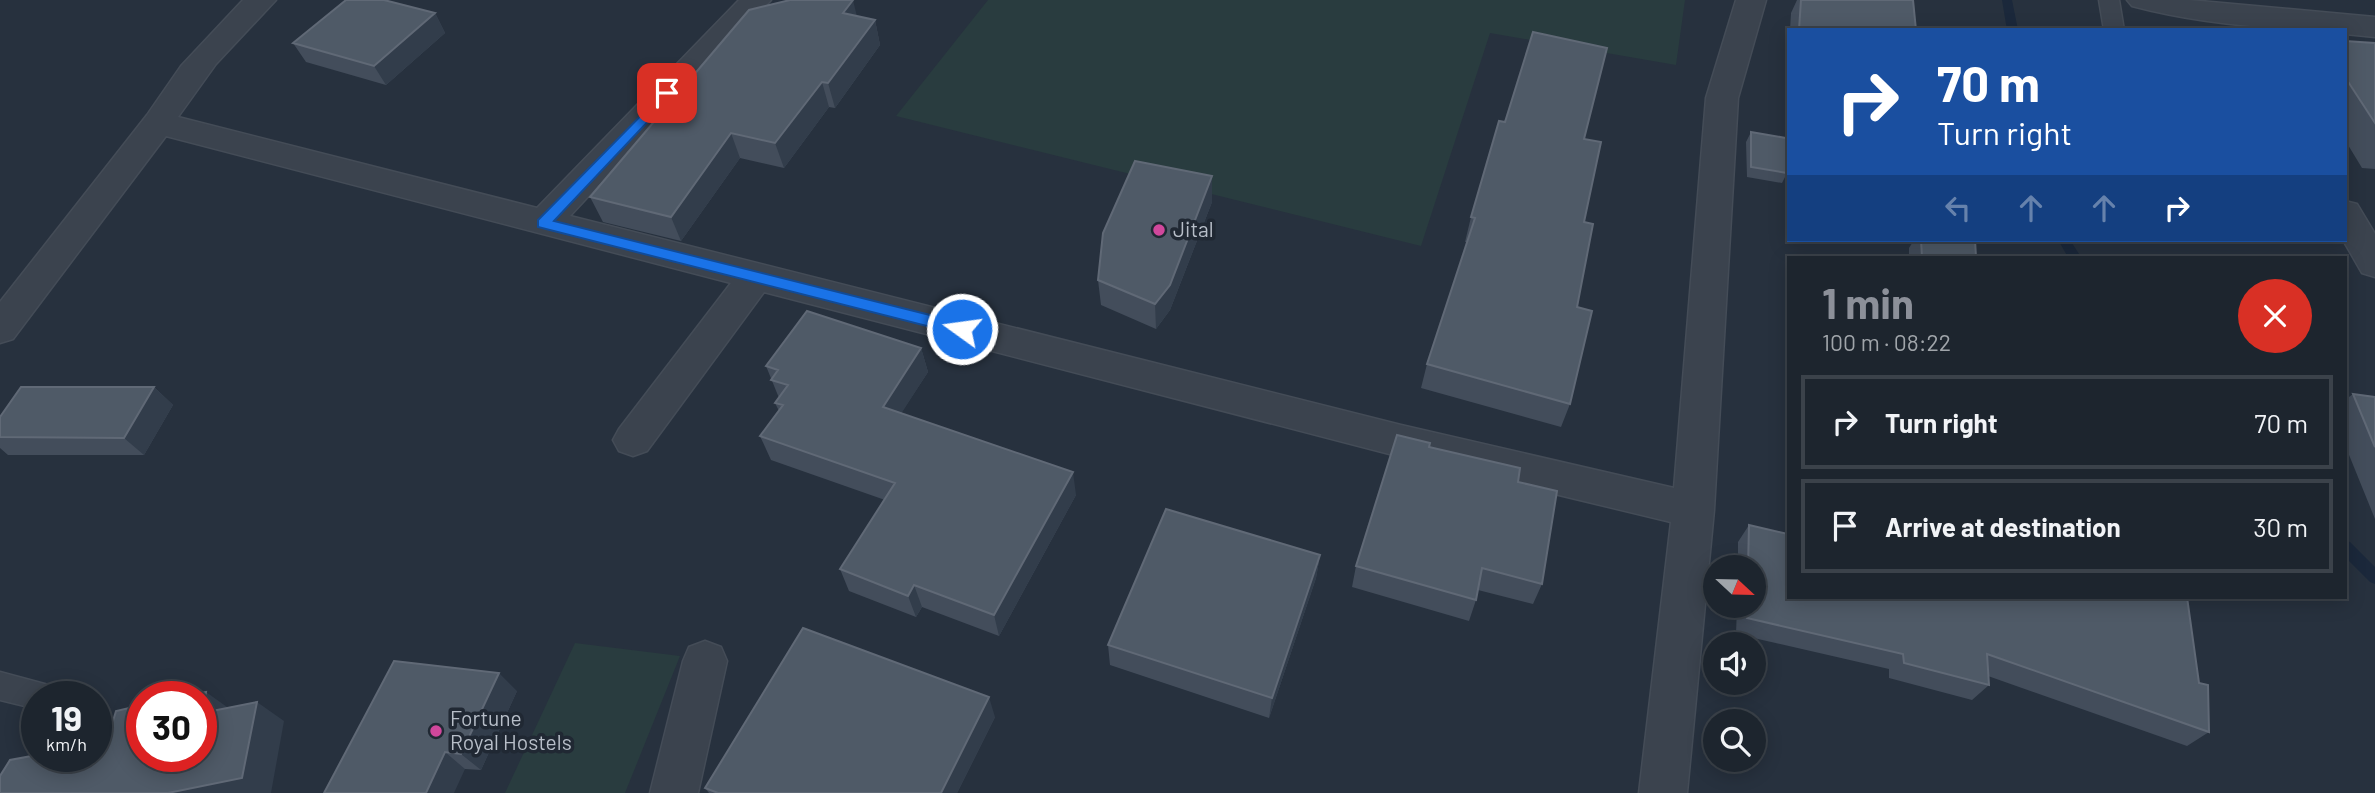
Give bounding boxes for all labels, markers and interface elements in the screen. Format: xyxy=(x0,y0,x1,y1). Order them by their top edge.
text: 70 m xyxy=(1937,53,2040,112)
icon: right xyxy=(1822,56,1913,147)
pin xyxy=(637,63,697,123)
icon: arrive xyxy=(648,74,686,112)
text: Turn right xyxy=(1937,113,2072,151)
icon: left xyxy=(1939,189,1977,227)
icon: ahead xyxy=(2012,189,2050,227)
icon: ahead xyxy=(2085,189,2123,227)
icon: right xyxy=(2158,189,2196,227)
place label: Jital xyxy=(1173,216,1214,241)
marker: Jital xyxy=(1151,222,1167,238)
text: 1 min xyxy=(1822,277,1914,327)
button: close xyxy=(2238,279,2312,353)
position arrow xyxy=(925,292,999,366)
text: 100 m · 08:22 xyxy=(1822,328,1951,356)
icon: right xyxy=(1826,403,1864,441)
text: Turn right xyxy=(1885,407,1998,438)
text: 70 m xyxy=(2254,407,2308,438)
icon: arrive xyxy=(1826,507,1864,545)
text: Arrive at destination xyxy=(1885,511,2121,542)
text: 30 m xyxy=(2253,511,2308,542)
north arrow xyxy=(1703,555,1766,618)
map controls xyxy=(1703,555,1766,772)
button: sound xyxy=(1703,632,1766,695)
speed limit sign: 30 xyxy=(126,681,217,772)
text: 19 xyxy=(51,696,82,738)
place label: Fortune Royal Hostels xyxy=(450,705,572,754)
button: search xyxy=(1703,709,1766,772)
marker: Fortune Royal Hostels xyxy=(428,723,444,739)
text: km/h xyxy=(46,733,87,755)

